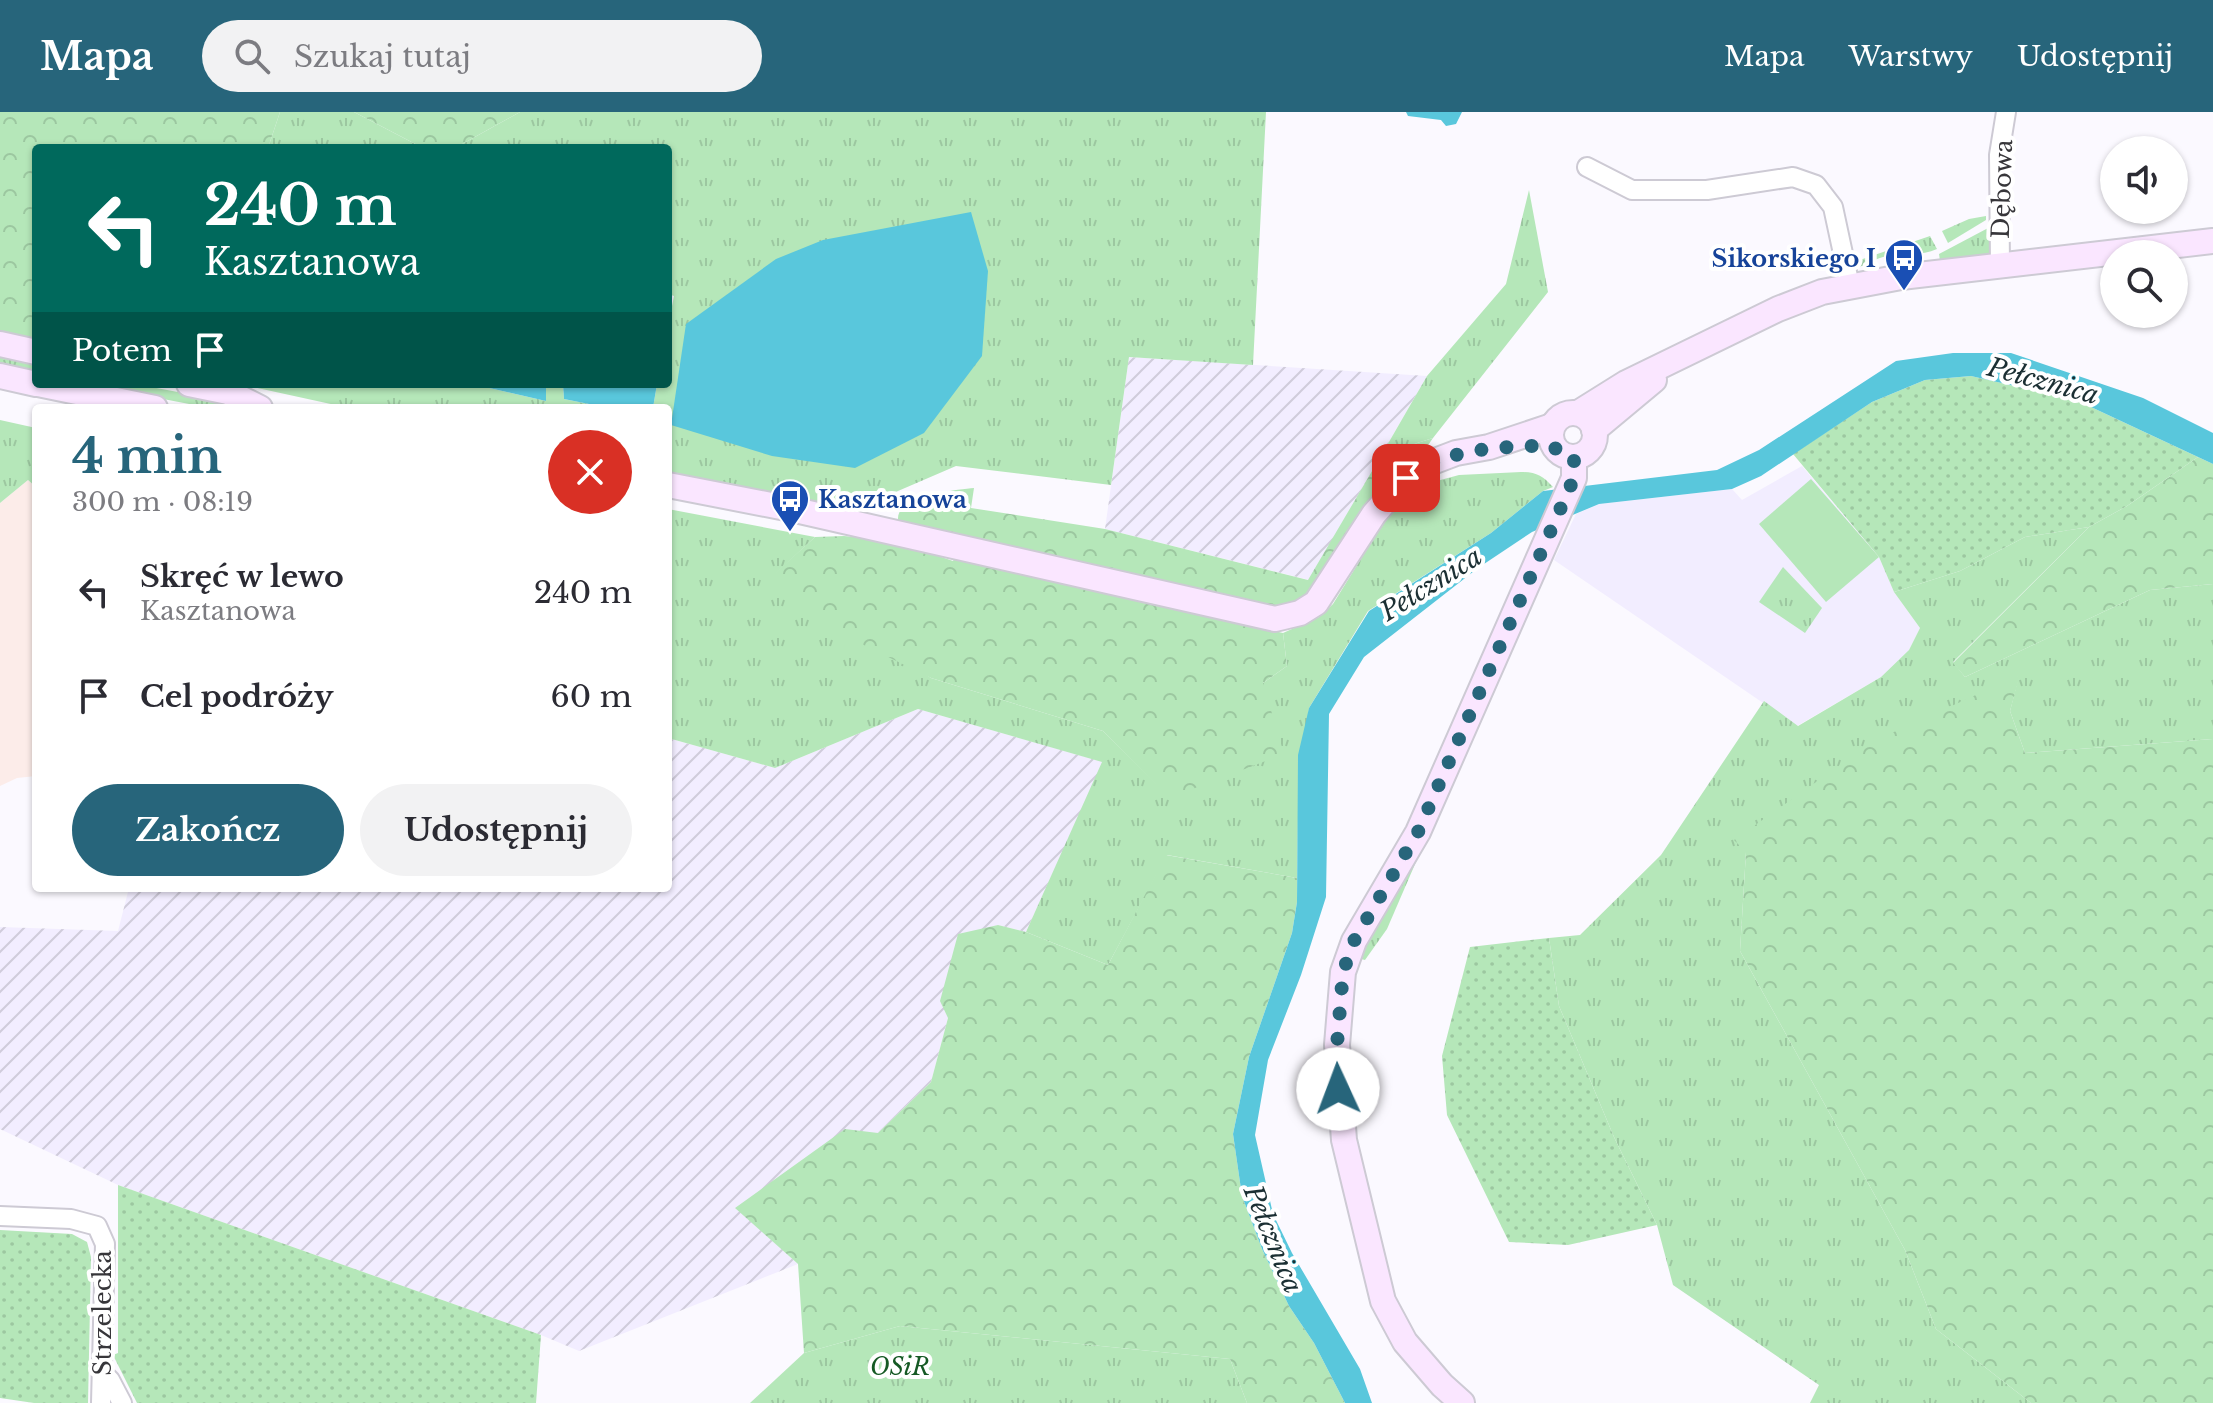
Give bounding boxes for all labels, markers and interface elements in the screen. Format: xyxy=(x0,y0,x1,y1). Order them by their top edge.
search box xyxy=(202,20,762,92)
text: Mapa xyxy=(40,33,154,80)
icon: search xyxy=(230,34,274,78)
text: Szukaj tutaj xyxy=(294,38,471,75)
text: Mapa xyxy=(1724,39,1805,74)
text: Warstwy xyxy=(1849,39,1973,74)
text: Udostępnij xyxy=(2017,39,2173,74)
map controls xyxy=(2100,136,2188,328)
button: sound xyxy=(2100,136,2188,224)
street label: Dębowa xyxy=(1986,138,2018,239)
text: 240 m xyxy=(204,171,397,240)
icon: left xyxy=(72,176,176,280)
bus stop icon: Sikorskiego I xyxy=(1883,237,1925,292)
text: Kasztanowa xyxy=(204,240,420,285)
button: search xyxy=(2100,240,2188,328)
place label: Sikorskiego I xyxy=(1711,244,1876,273)
icon: arrive xyxy=(188,328,232,372)
text: Potem xyxy=(72,332,172,369)
water label: Pełcznica xyxy=(1983,351,2102,411)
text: 4 min xyxy=(72,426,222,486)
button: close xyxy=(548,430,632,514)
pin xyxy=(1372,444,1440,512)
icon: arrive xyxy=(1384,456,1428,500)
bus stop icon: Kasztanowa xyxy=(769,478,811,533)
place label: Kasztanowa xyxy=(818,485,967,514)
text: 300 m · 08:19 xyxy=(72,486,253,518)
water label: Pełcznica xyxy=(1373,540,1488,628)
text: Skręć w lewo xyxy=(140,558,344,595)
icon: left xyxy=(72,570,116,614)
text: 240 m xyxy=(534,574,632,611)
text: Kasztanowa xyxy=(140,595,296,627)
icon: arrive xyxy=(72,674,116,718)
text: Cel podróży xyxy=(140,678,333,715)
text: 60 m xyxy=(550,678,632,715)
button: Zakończ xyxy=(72,784,344,876)
button: Udostępnij xyxy=(360,784,632,876)
position arrow xyxy=(1296,1047,1380,1131)
water label: Pełcznica xyxy=(1236,1179,1309,1298)
street label: Strzelecka xyxy=(88,1250,117,1376)
park label: OSiR xyxy=(870,1352,930,1381)

